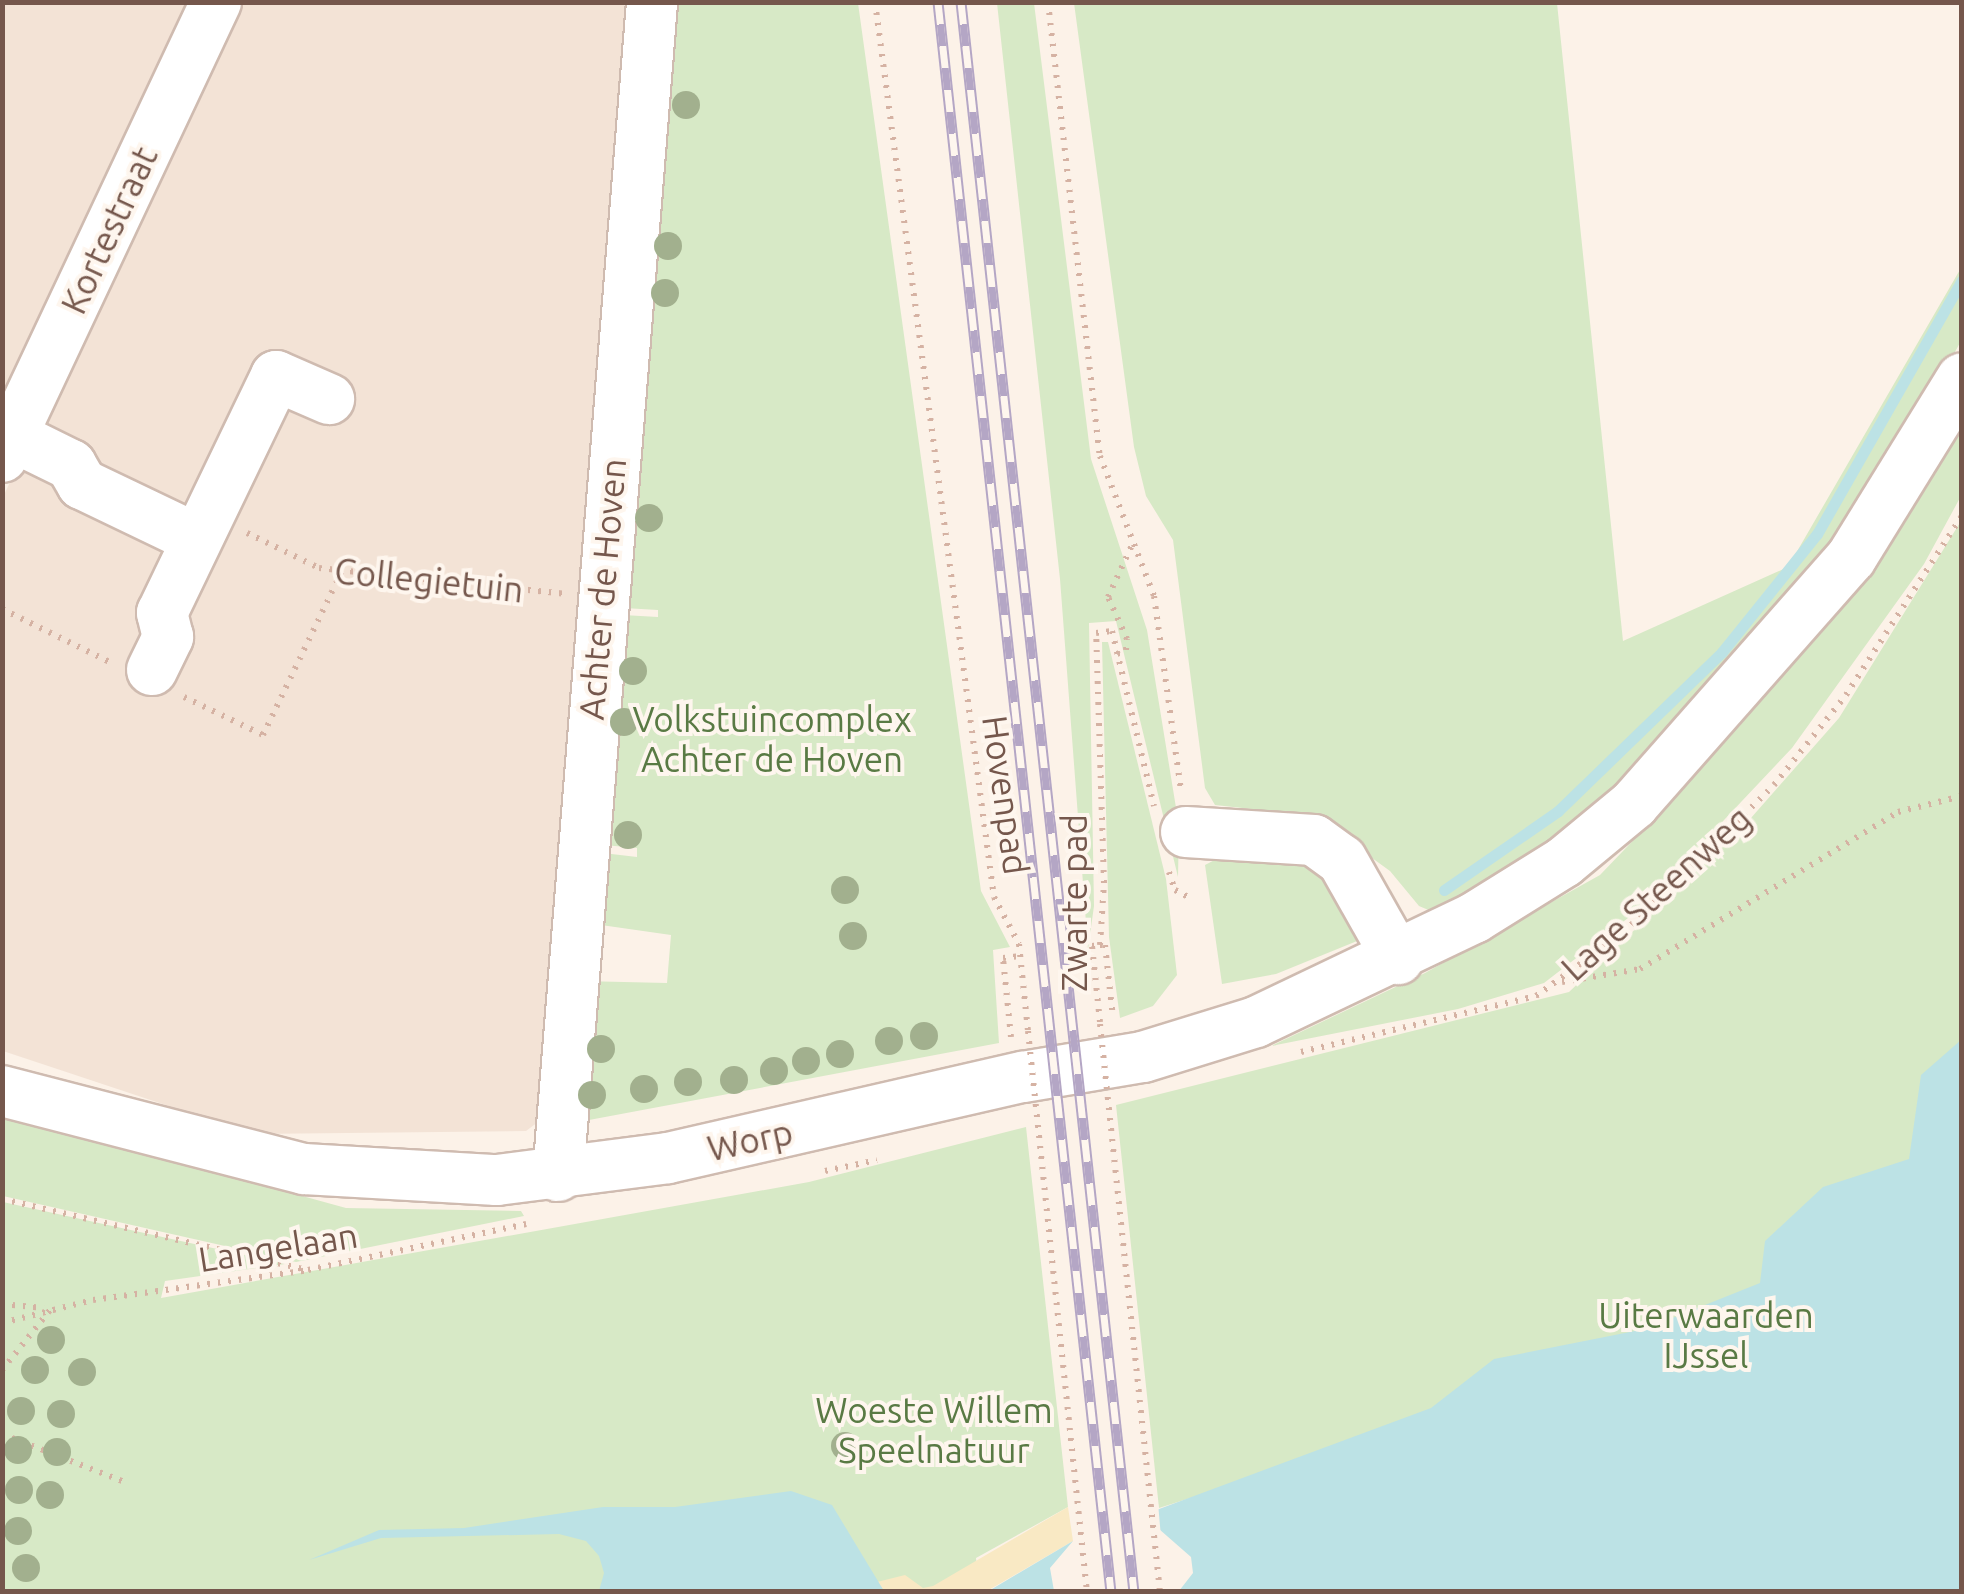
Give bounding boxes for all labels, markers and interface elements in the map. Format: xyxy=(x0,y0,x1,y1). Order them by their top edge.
street label: Kortestraat xyxy=(52,140,166,320)
street label: Achter de Hoven xyxy=(570,457,634,721)
street label: Collegietuin xyxy=(332,549,526,611)
park label: Volkstuincomplex Achter de Hoven xyxy=(632,698,912,780)
street label: Hovenpad xyxy=(974,713,1038,877)
street label: Lage Steenweg xyxy=(1553,797,1759,989)
street label: Zwarte pad xyxy=(1053,814,1095,992)
street label: Worp xyxy=(704,1111,796,1169)
street label: Langelaan xyxy=(195,1214,361,1280)
park label: Uiterwaarden IJssel xyxy=(1598,1294,1814,1376)
park label: Woeste Willem Speelnatuur xyxy=(815,1389,1053,1471)

